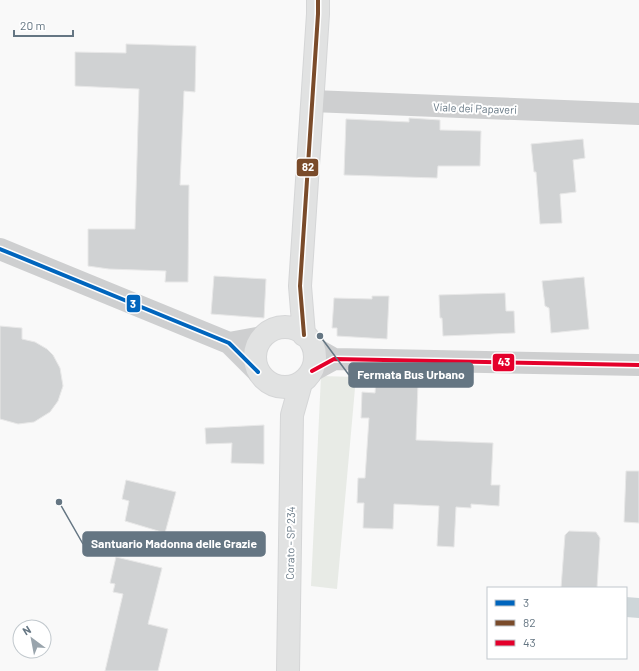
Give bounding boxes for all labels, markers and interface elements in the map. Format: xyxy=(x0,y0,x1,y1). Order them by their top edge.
scale bar xyxy=(14,12,73,38)
text: 20 m xyxy=(20,18,46,32)
street label: Viale dei Papaveri xyxy=(433,100,517,116)
line badge: 82 xyxy=(296,158,319,177)
text: 82 xyxy=(302,160,314,173)
line badge: 3 xyxy=(126,294,141,313)
text: 3 xyxy=(130,297,136,310)
line badge: 43 xyxy=(492,353,515,372)
text: 43 xyxy=(498,355,510,368)
callout: Fermata Bus Urbano xyxy=(349,363,473,387)
text: Fermata Bus Urbano xyxy=(357,367,465,381)
street label: Corato - SP 234 xyxy=(283,506,297,580)
callout: Santuario Madonna delle Grazie xyxy=(83,532,265,556)
text: Santuario Madonna delle Grazie xyxy=(91,536,257,550)
legend xyxy=(487,587,627,659)
text: 3 xyxy=(523,595,529,609)
text: 82 xyxy=(523,615,536,629)
north arrow xyxy=(12,619,52,659)
text: N xyxy=(20,623,33,638)
text: 43 xyxy=(523,635,536,649)

